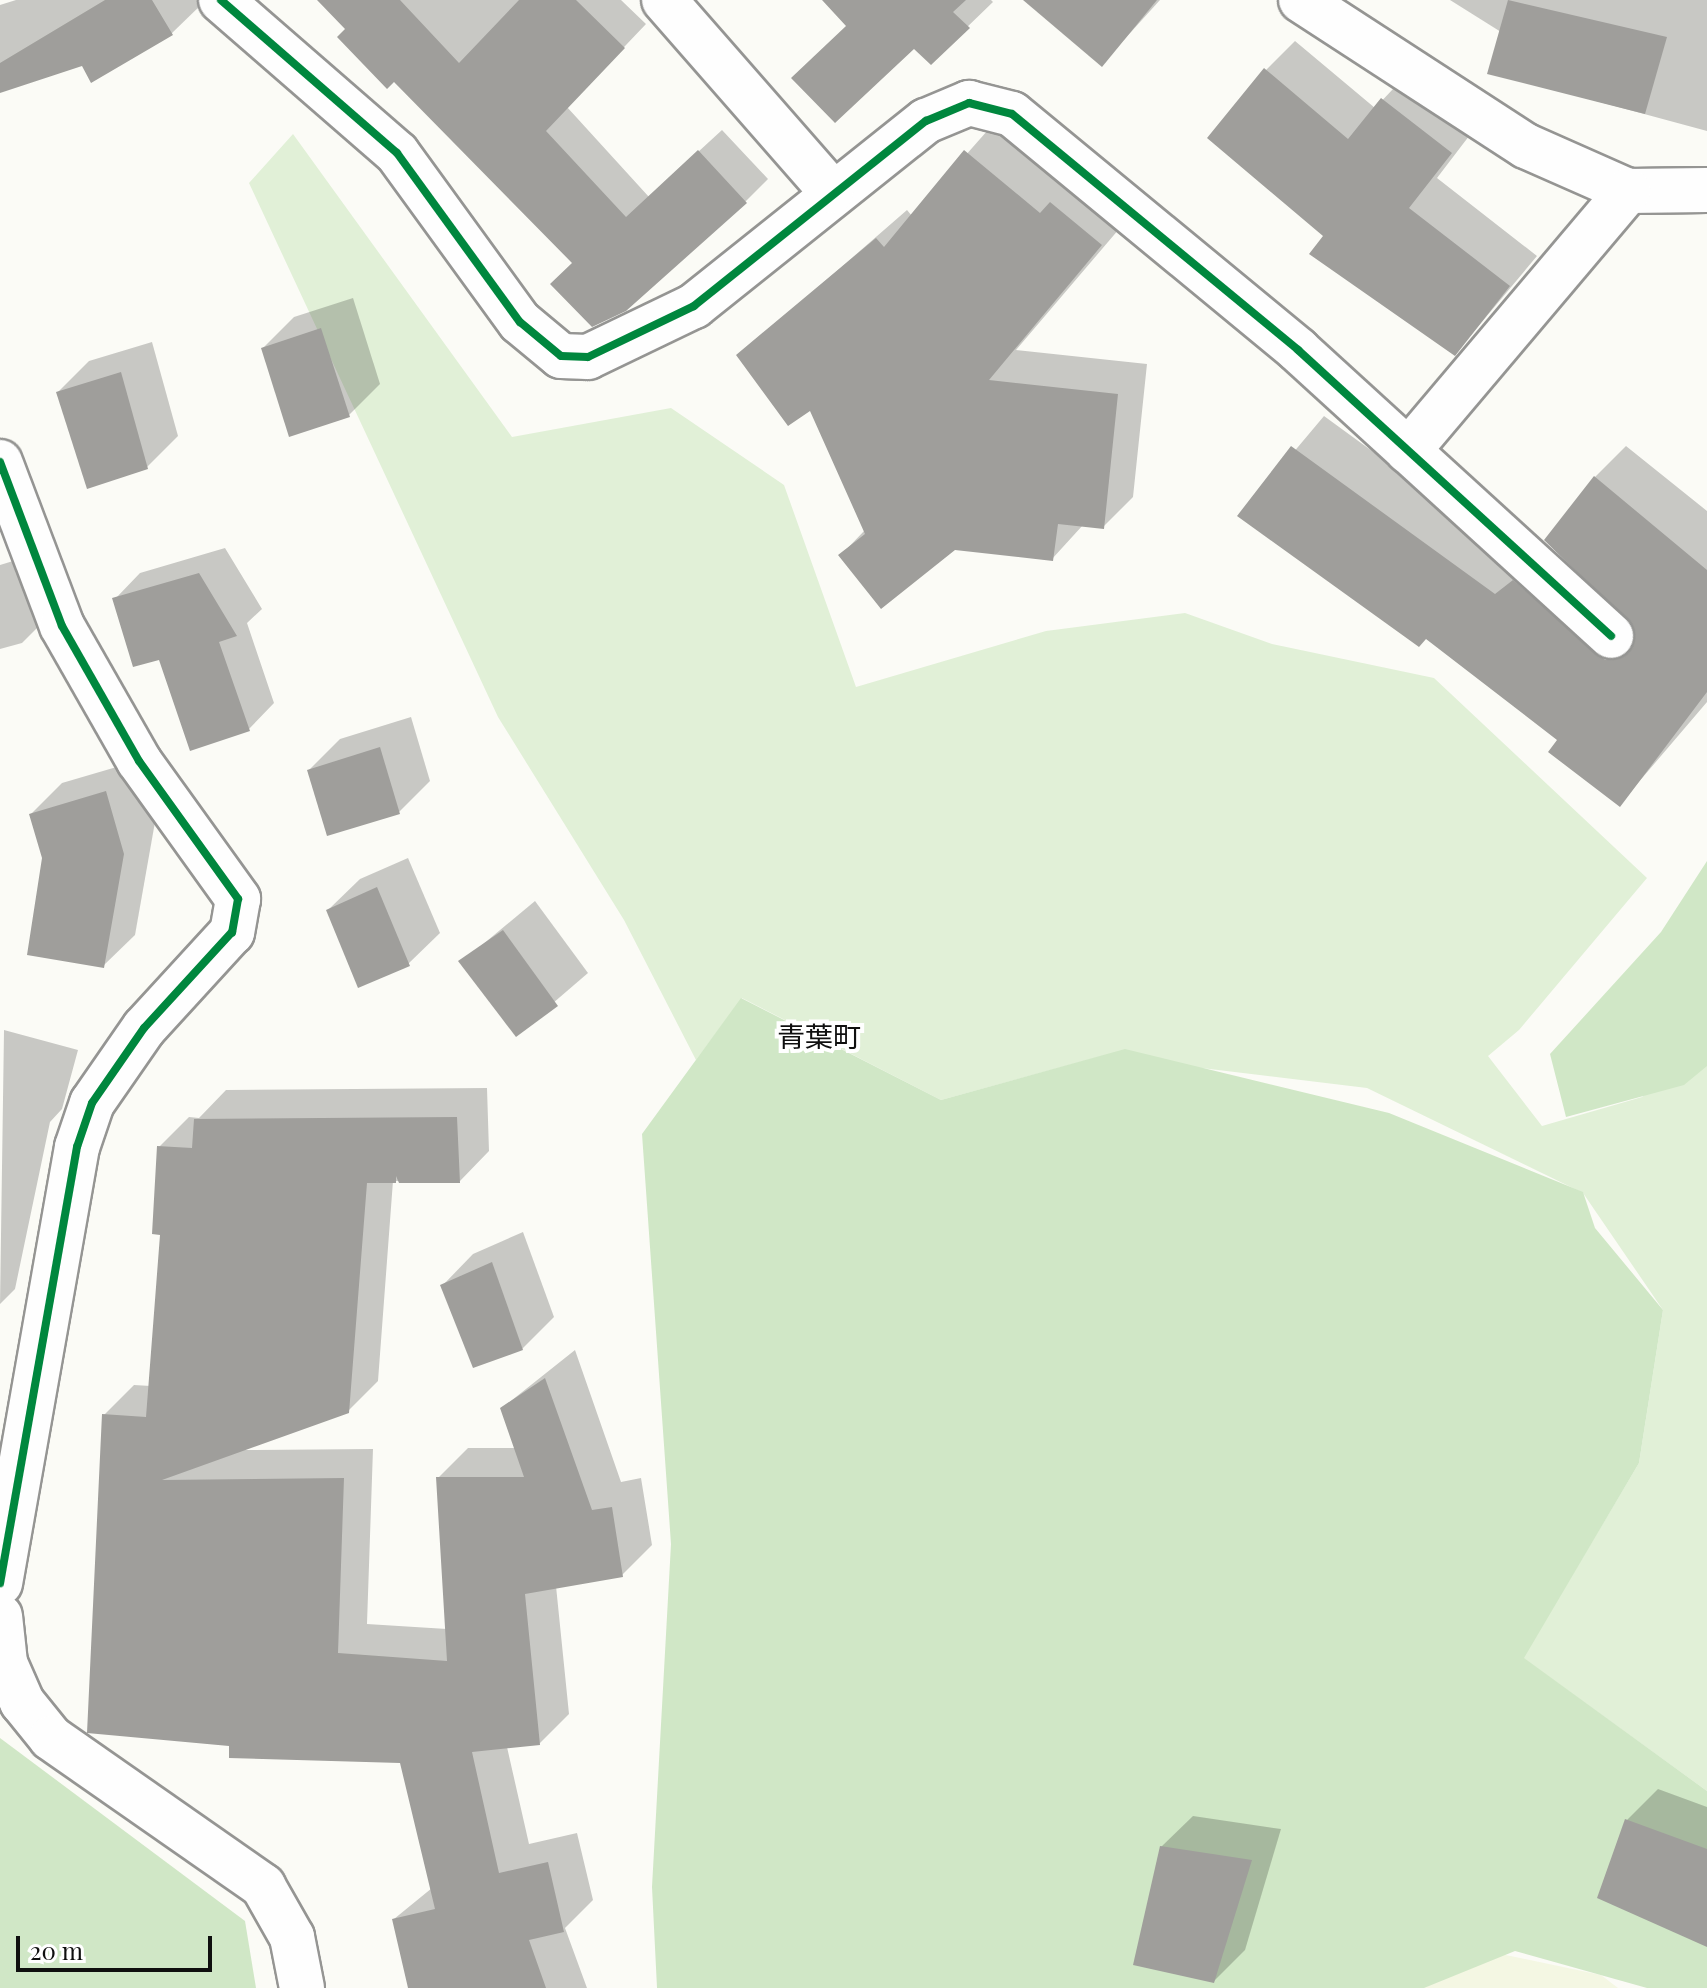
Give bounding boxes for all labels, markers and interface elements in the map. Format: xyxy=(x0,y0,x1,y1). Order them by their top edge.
district label: 青葉町 xyxy=(777,1019,861,1053)
scale bar xyxy=(20,1920,216,1970)
text: 20 m xyxy=(30,1934,83,1966)

